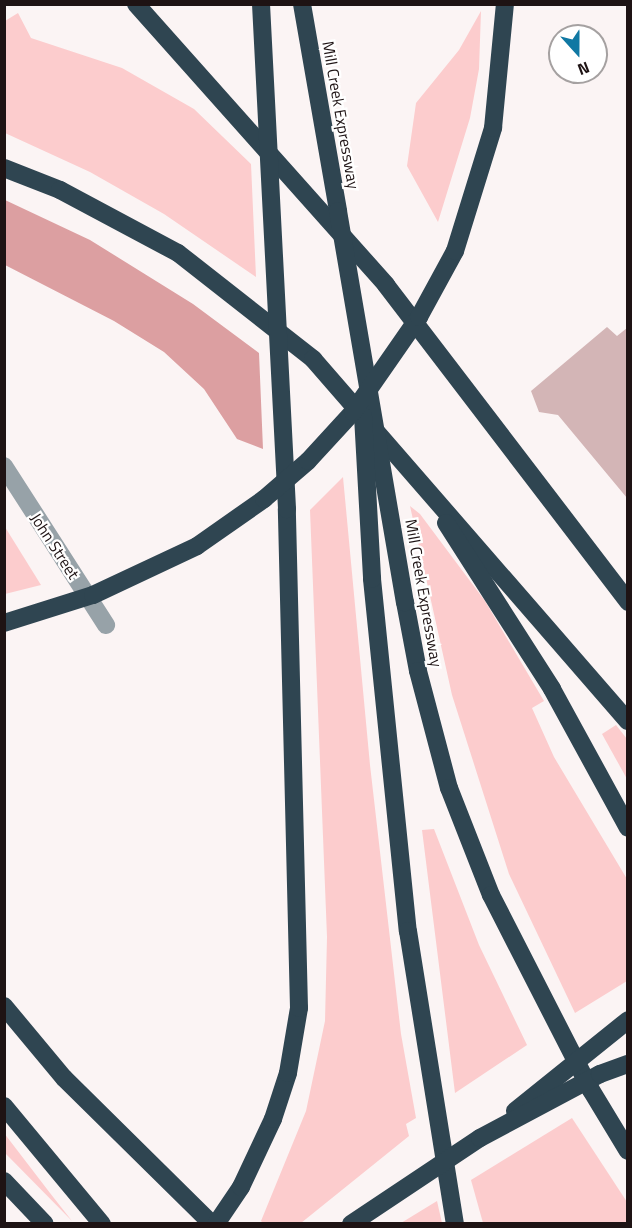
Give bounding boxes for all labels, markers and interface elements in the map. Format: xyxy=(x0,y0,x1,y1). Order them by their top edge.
north arrow xyxy=(548,24,608,84)
street label: Mill Creek Expressway xyxy=(319,40,363,190)
text: N xyxy=(574,56,593,82)
street label: John Street xyxy=(27,509,83,583)
street label: Mill Creek Expressway xyxy=(402,518,446,668)

